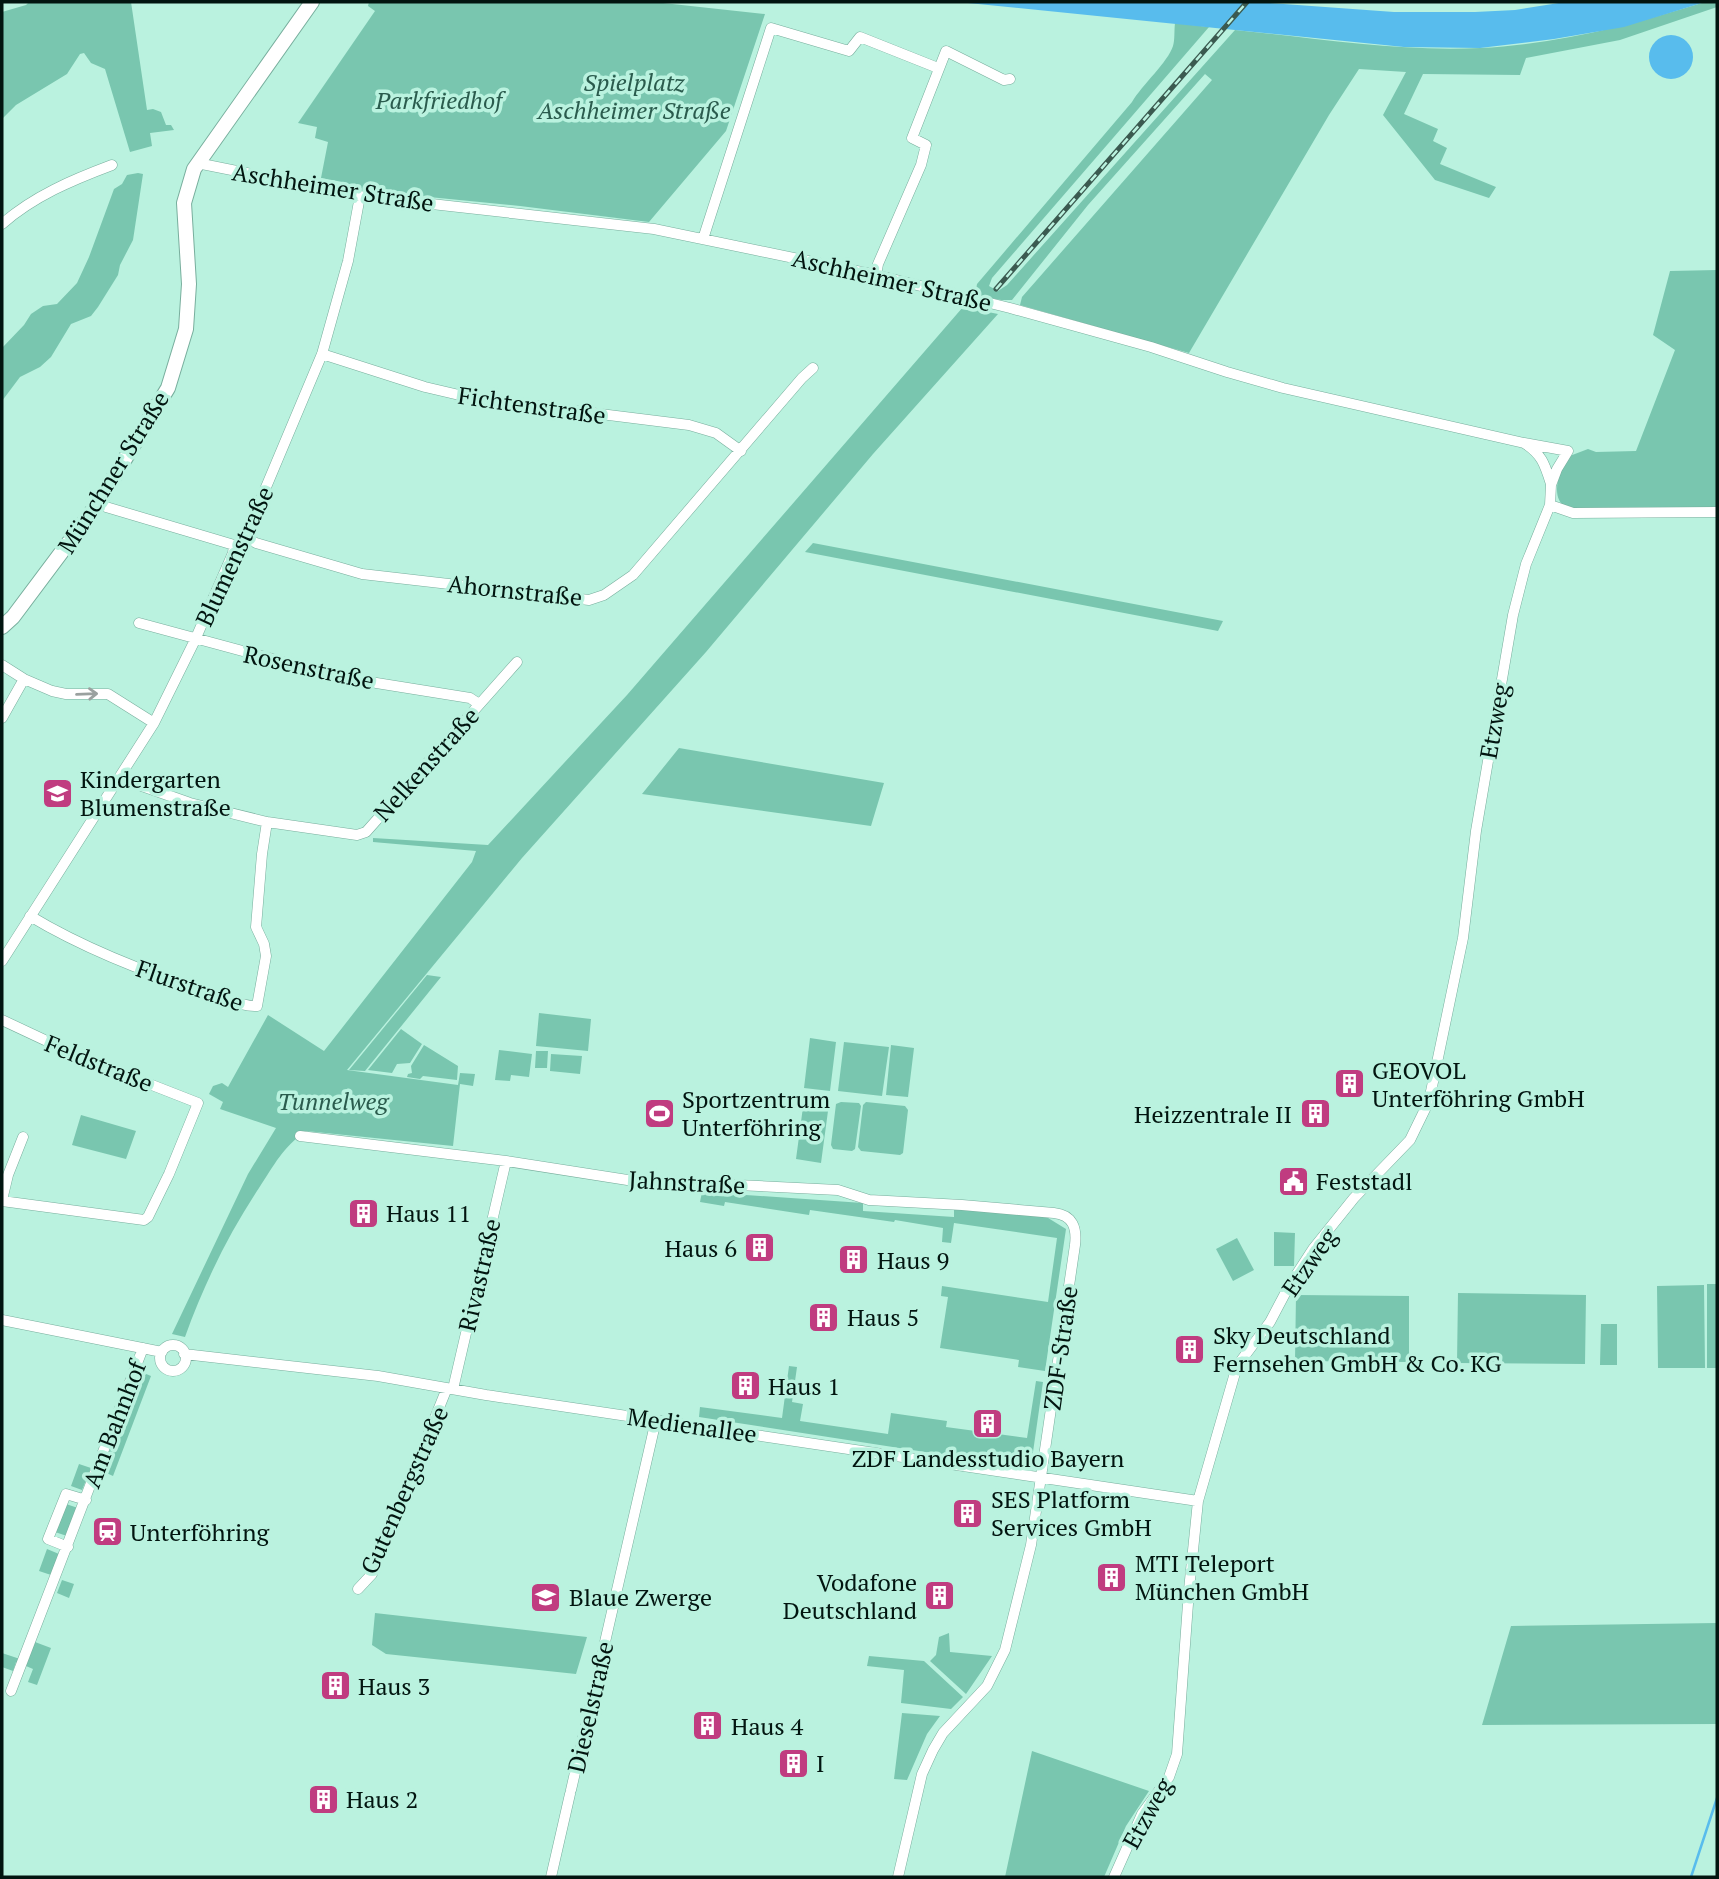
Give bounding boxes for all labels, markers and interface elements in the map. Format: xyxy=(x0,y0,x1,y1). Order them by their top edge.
park label: Spielplatz Aschheimer Straße xyxy=(535,66,731,126)
park label: Parkfriedhof xyxy=(375,84,507,116)
street label: Aschheimer Straße xyxy=(230,155,436,219)
street label: Aschheimer Straße xyxy=(789,241,995,319)
street label: Fichtenstraße xyxy=(456,379,608,431)
street label: Münchner Straße xyxy=(50,385,176,559)
street label: Blumenstraße xyxy=(188,481,280,631)
street label: Ahornstraße xyxy=(446,567,584,613)
street label: Rosenstraße xyxy=(241,638,377,696)
street label: Etzweg xyxy=(1472,680,1516,761)
one-way arrow xyxy=(75,688,98,701)
street label: Nelkenstraße xyxy=(366,700,486,828)
place label: Kindergarten Blumenstraße xyxy=(80,763,231,823)
school or university icon: Kindergarten Blumenstraße xyxy=(40,776,74,810)
street label: Flurstraße xyxy=(132,952,248,1018)
street label: Feldstraße xyxy=(40,1027,158,1099)
place label: GEOVOL Unterföhring GmbH xyxy=(1372,1054,1585,1114)
building icon: GEOVOL Unterföhring GmbH xyxy=(1332,1067,1366,1101)
place label: Sportzentrum Unterföhring xyxy=(682,1083,830,1143)
park label: Tunnelweg xyxy=(278,1085,389,1117)
sports icon: Sportzentrum Unterföhring xyxy=(642,1096,676,1130)
building icon: Heizzentrale II xyxy=(1298,1097,1332,1131)
place label: Heizzentrale II xyxy=(1134,1098,1292,1130)
street label: Jahnstraße xyxy=(628,1163,746,1201)
public building icon: Feststadl xyxy=(1276,1164,1310,1198)
place label: Feststadl xyxy=(1316,1165,1412,1197)
building icon: Haus 11 xyxy=(346,1196,380,1230)
place label: Haus 11 xyxy=(386,1197,471,1229)
street label: Rivastraße xyxy=(450,1215,508,1335)
street label: Etzweg xyxy=(1274,1221,1344,1302)
building icon: Haus 6 xyxy=(743,1231,777,1265)
place label: Haus 6 xyxy=(665,1232,737,1264)
building icon: Haus 9 xyxy=(837,1243,871,1277)
place label: Haus 9 xyxy=(877,1244,949,1276)
street label: ZDF-Straße xyxy=(1035,1284,1085,1412)
building icon: Haus 5 xyxy=(807,1300,841,1334)
place label: Haus 5 xyxy=(847,1301,919,1333)
place label: Sky Deutschland Fernsehen GmbH & Co. KG xyxy=(1213,1319,1502,1379)
building icon: Sky Deutschland Fernsehen GmbH & Co. KG xyxy=(1173,1332,1207,1366)
street label: Am Bahnhof xyxy=(75,1354,154,1492)
building icon: Haus 1 xyxy=(728,1369,762,1403)
place label: Haus 1 xyxy=(768,1370,840,1402)
street label: Medienallee xyxy=(625,1400,759,1450)
street label: Gutenbergstraße xyxy=(353,1401,455,1579)
building icon: ZDF Landesstudio Bayern xyxy=(971,1407,1005,1441)
place label: ZDF Landesstudio Bayern xyxy=(852,1442,1124,1474)
place label: SES Platform Services GmbH xyxy=(991,1483,1152,1543)
building icon: SES Platform Services GmbH xyxy=(951,1496,985,1530)
station icon: Unterföhring xyxy=(90,1515,124,1549)
place label: Unterföhring xyxy=(130,1516,269,1548)
place label: MTI Teleport München GmbH xyxy=(1135,1547,1309,1607)
building icon: MTI Teleport München GmbH xyxy=(1095,1560,1129,1594)
place label: Vodafone Deutschland xyxy=(783,1566,917,1626)
building icon: Vodafone Deutschland xyxy=(923,1579,957,1613)
school or university icon: Blaue Zwerge xyxy=(529,1580,563,1614)
place label: Blaue Zwerge xyxy=(569,1581,712,1613)
street label: Dieselstraße xyxy=(559,1638,621,1776)
building icon: Haus 3 xyxy=(318,1669,352,1703)
place label: Haus 3 xyxy=(358,1670,430,1702)
building icon: Haus 4 xyxy=(691,1709,725,1743)
place label: Haus 4 xyxy=(731,1710,804,1742)
building icon: I xyxy=(776,1746,810,1780)
place label: I xyxy=(816,1747,824,1779)
street label: Etzweg xyxy=(1115,1772,1180,1854)
building icon: Haus 2 xyxy=(306,1782,340,1816)
place label: Haus 2 xyxy=(346,1783,418,1815)

